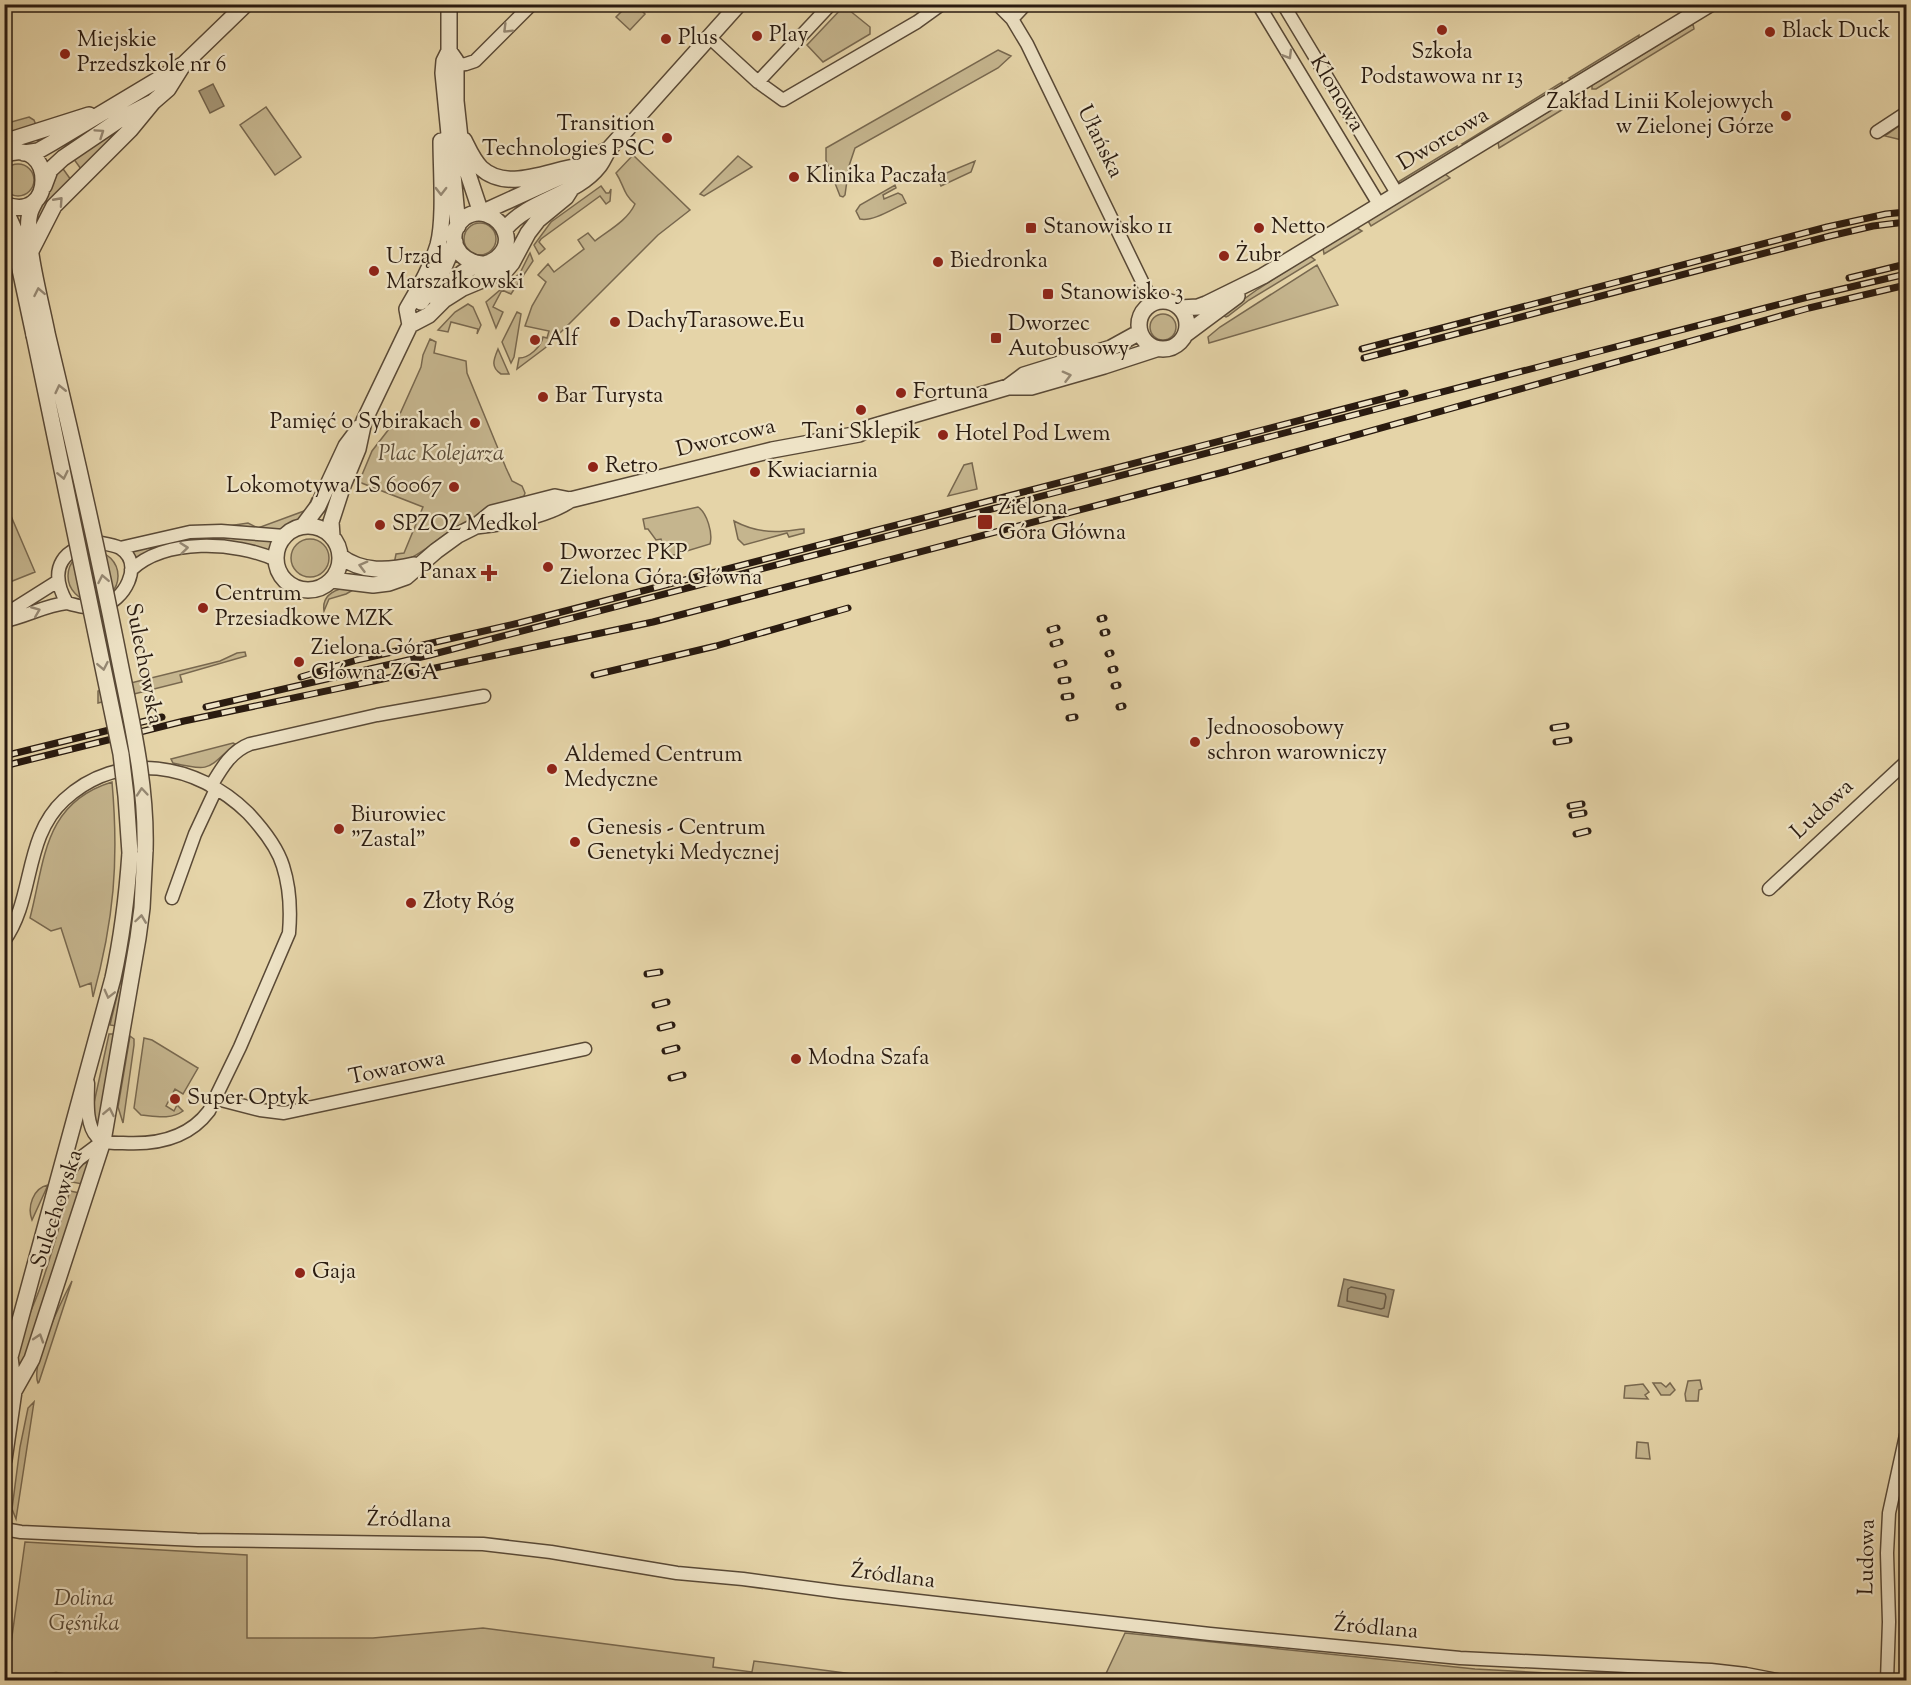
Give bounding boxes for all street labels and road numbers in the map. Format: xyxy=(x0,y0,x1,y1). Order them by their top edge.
street label: Klonowa xyxy=(1300,49,1372,139)
street label: Ułańska xyxy=(1068,100,1130,184)
street label: Dworcowa xyxy=(1392,100,1496,180)
street label: Dworcowa xyxy=(673,411,779,467)
street label: Sulechowska xyxy=(116,601,170,727)
street label: Ludowa xyxy=(1784,772,1862,848)
street label: Towarowa xyxy=(346,1043,448,1095)
street label: Sulechowska xyxy=(24,1146,92,1272)
street label: Źródlana xyxy=(366,1503,452,1538)
street label: Ludowa xyxy=(1851,1519,1885,1595)
street label: Źródlana xyxy=(849,1555,937,1598)
street label: Źródlana xyxy=(1333,1608,1420,1649)

